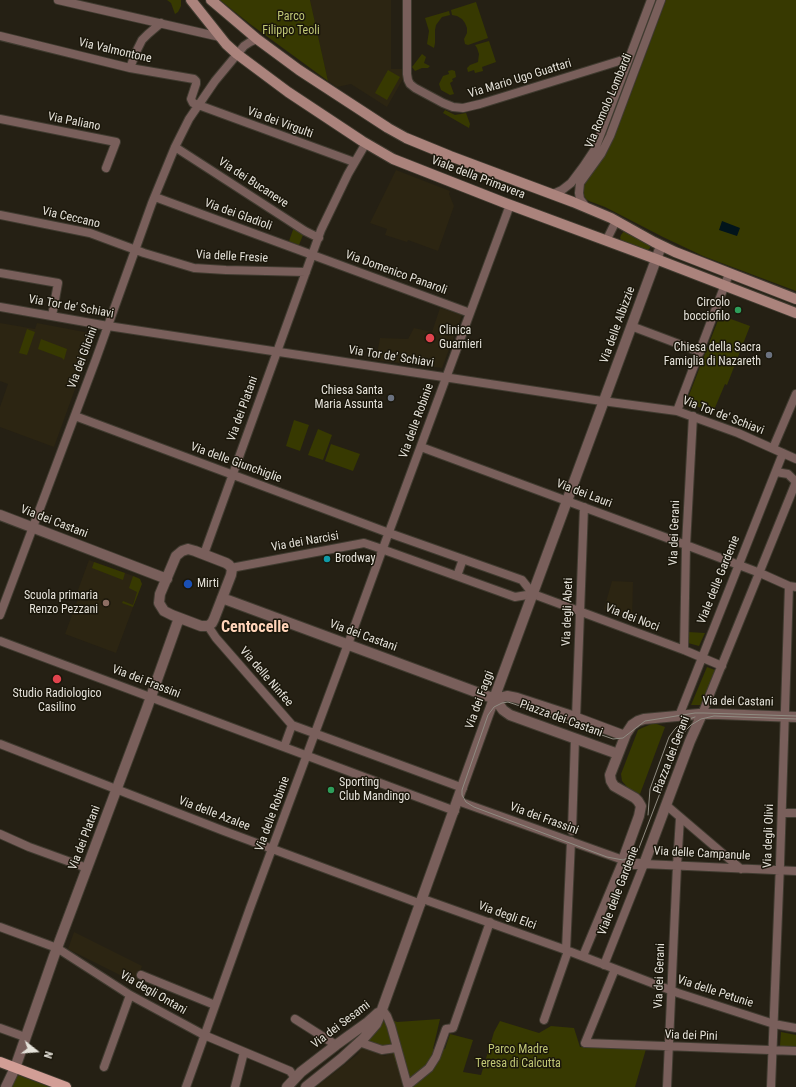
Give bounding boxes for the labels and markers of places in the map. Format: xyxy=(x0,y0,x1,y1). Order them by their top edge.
place label: Circolo bocciofilo xyxy=(684,296,730,324)
marker: Circolo bocciofilo xyxy=(733,305,743,315)
place label: Clinica Guarnieri xyxy=(439,324,482,352)
marker: Clinica Guarnieri xyxy=(424,332,436,344)
place label: Chiesa della Sacra Famiglia di Nazareth xyxy=(664,341,761,369)
marker: Chiesa della Sacra Famiglia di Nazareth xyxy=(764,350,774,360)
place label: Chiesa Santa Maria Assunta xyxy=(314,384,383,412)
marker: Chiesa Santa Maria Assunta xyxy=(386,393,396,403)
place label: Brodway xyxy=(335,552,376,566)
marker: Brodway xyxy=(322,554,332,564)
place label: Mirti xyxy=(197,577,219,591)
marker: Mirti xyxy=(182,578,194,590)
place label: Scuola primaria Renzo Pezzani xyxy=(24,589,98,617)
marker: Scuola primaria Renzo Pezzani xyxy=(101,598,111,608)
marker: Studio Radiologico Casilino xyxy=(51,673,63,685)
place label: Studio Radiologico Casilino xyxy=(13,687,101,715)
place label: Sporting Club Mandingo xyxy=(339,776,410,804)
marker: Sporting Club Mandingo xyxy=(326,785,336,795)

